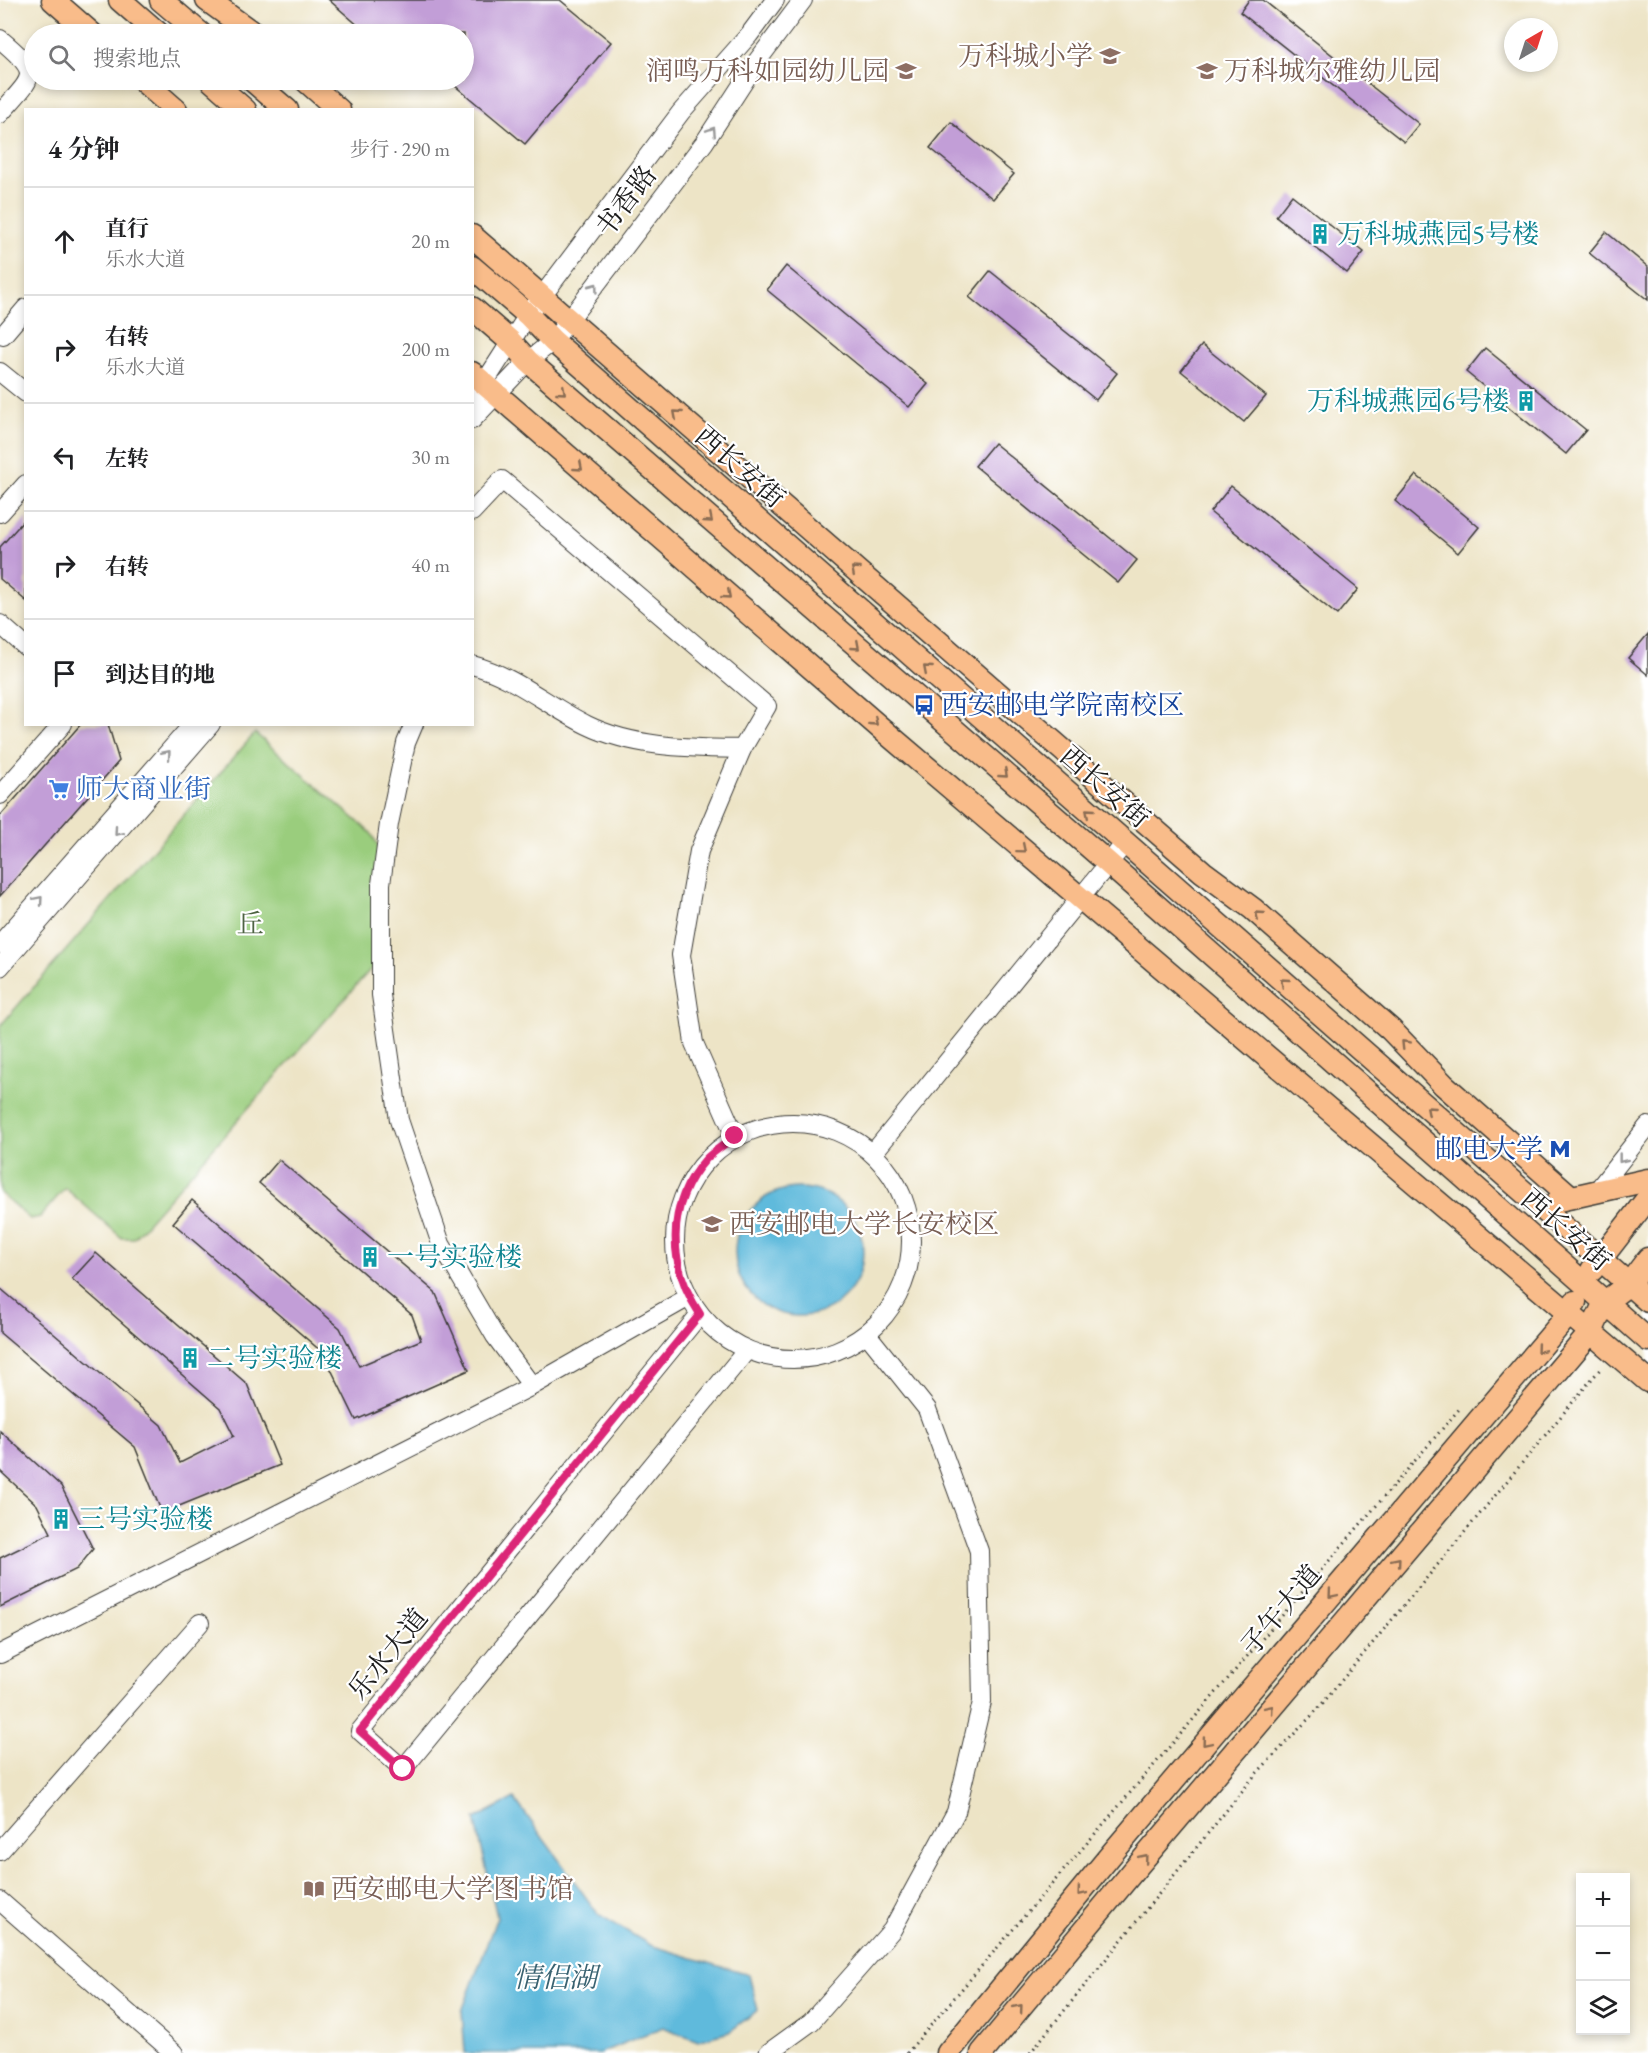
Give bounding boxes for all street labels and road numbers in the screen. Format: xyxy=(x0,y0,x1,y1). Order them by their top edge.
street label: 书香路 xyxy=(587,158,664,244)
street label: 西长安街 xyxy=(688,418,793,515)
street label: 西长安街 xyxy=(1053,738,1158,835)
street label: 西长安街 xyxy=(1514,1181,1619,1278)
street label: 子午大道 xyxy=(1233,1557,1329,1662)
street label: 乐水大道 xyxy=(340,1601,435,1707)

